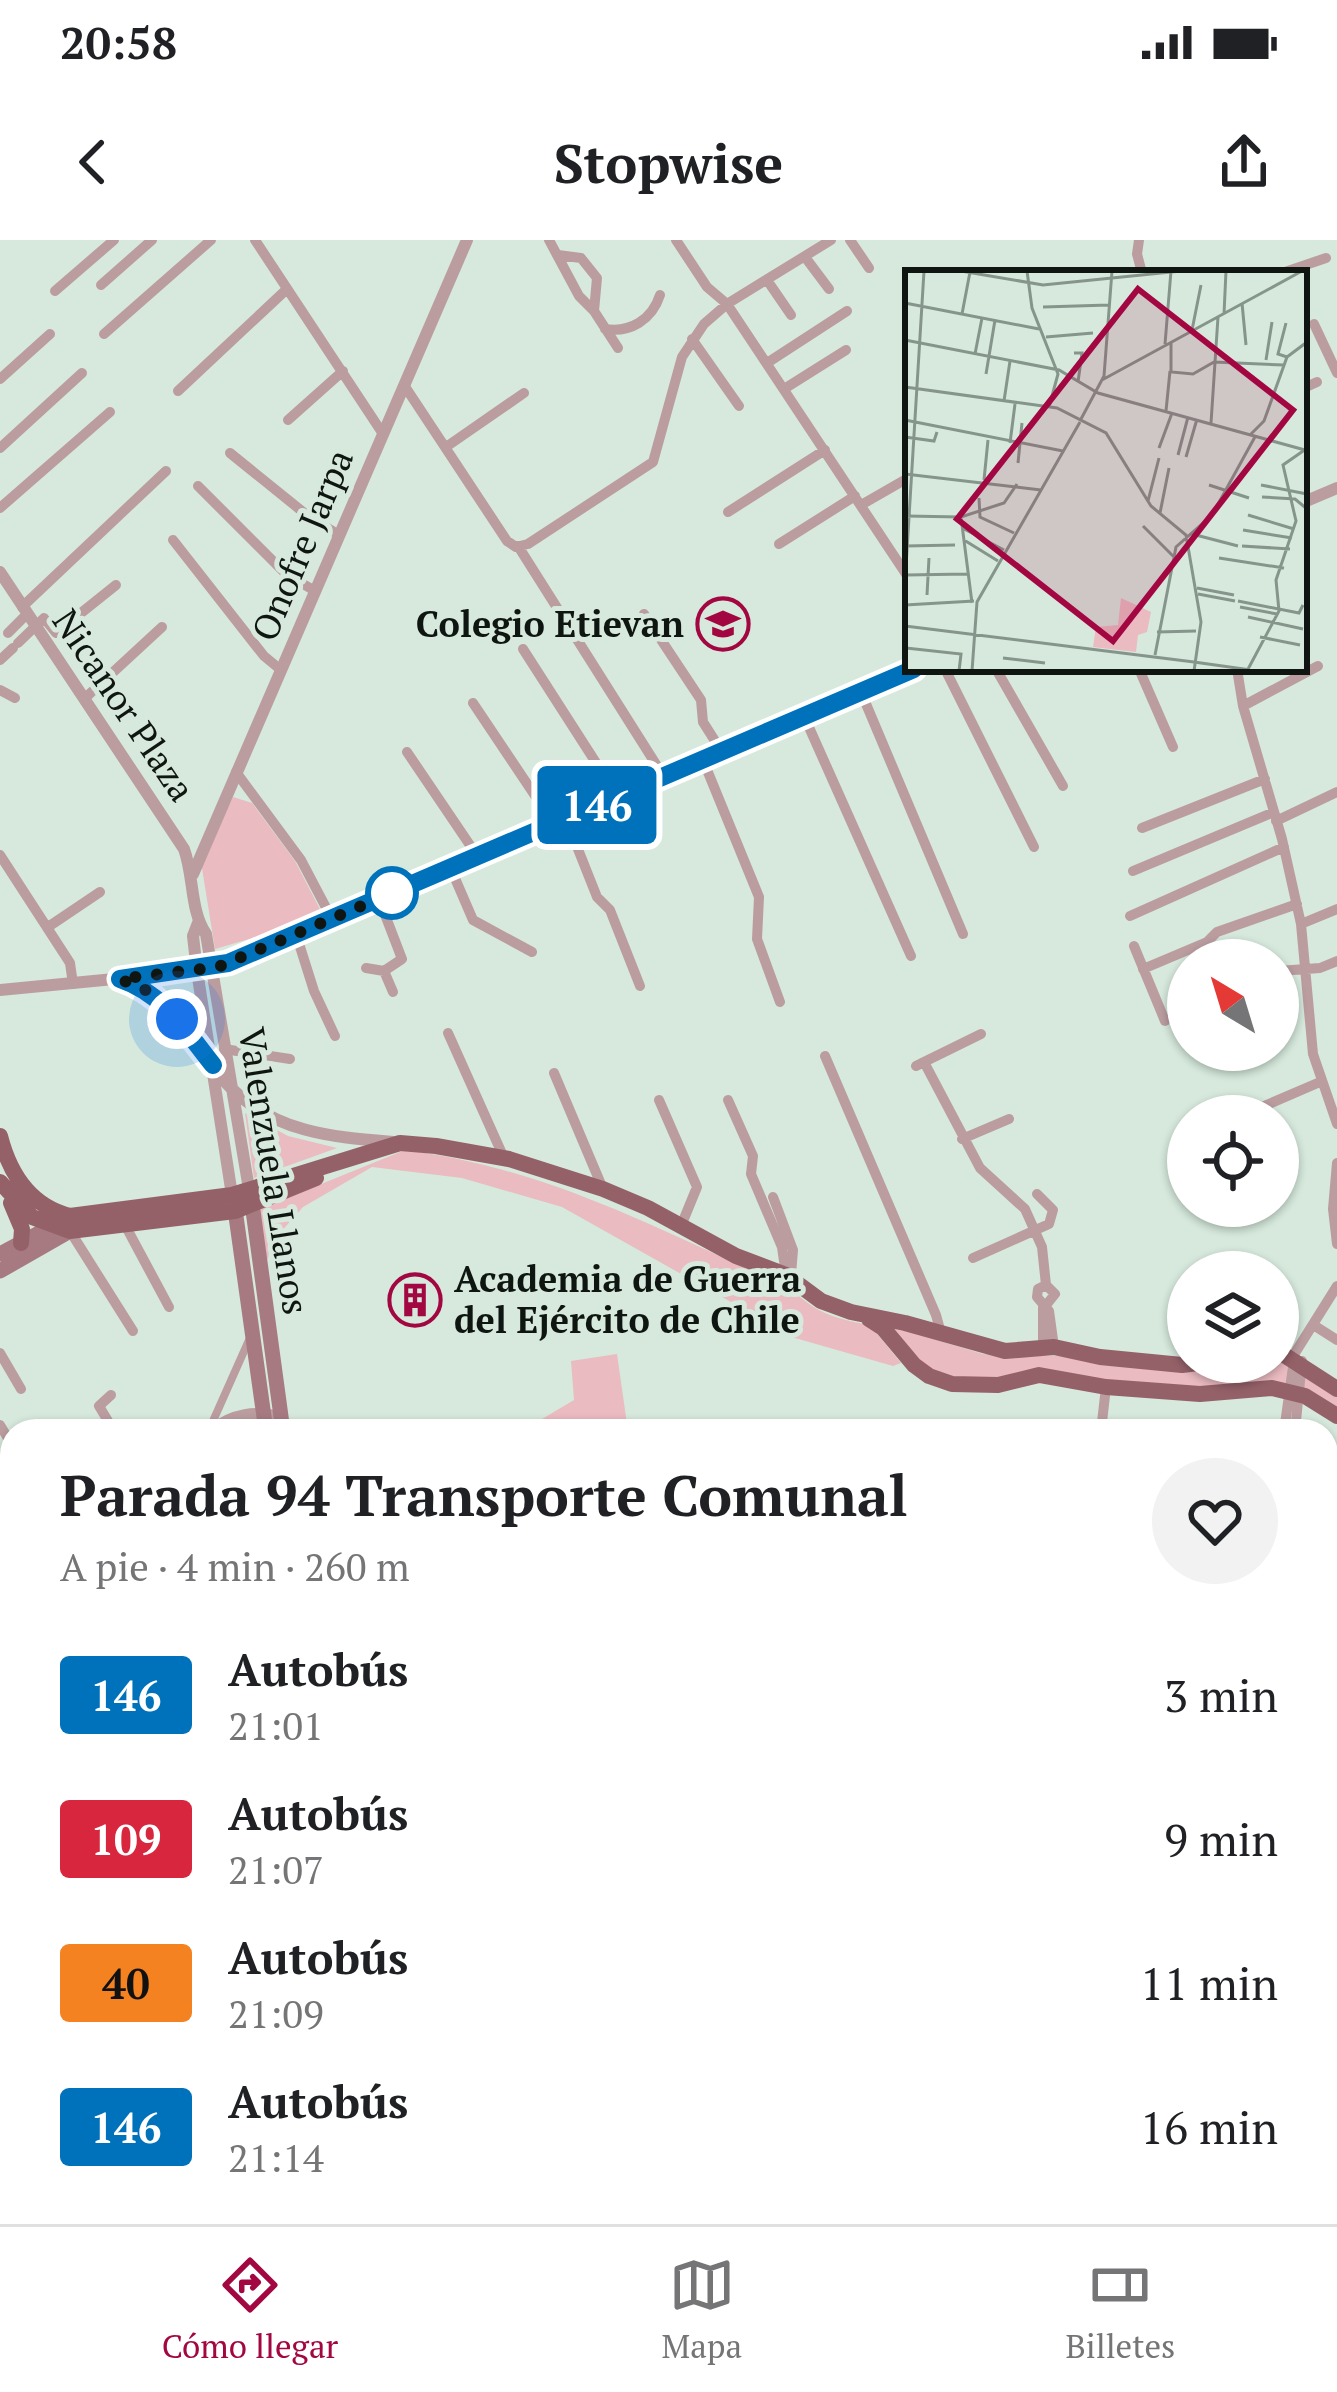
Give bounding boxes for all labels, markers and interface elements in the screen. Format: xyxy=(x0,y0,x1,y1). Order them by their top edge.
text: 20:58 xyxy=(60,12,177,72)
text: Stopwise xyxy=(554,127,783,198)
icon: back xyxy=(60,129,126,195)
icon: share xyxy=(1211,129,1277,195)
inset map xyxy=(905,270,1307,672)
street label: Onofre Jarpa xyxy=(240,442,363,648)
school or university icon: Colegio Etievan xyxy=(695,596,751,652)
street label: Nicanor Plaza xyxy=(43,599,206,810)
place label: Colegio Etievan xyxy=(416,600,684,647)
line badge: 146 xyxy=(528,766,666,844)
text: 146 xyxy=(561,777,633,833)
unlabelled marker xyxy=(367,868,417,918)
north arrow xyxy=(1167,939,1299,1071)
map controls xyxy=(1167,939,1299,1383)
your location xyxy=(147,989,207,1049)
street label: Valenzuela Llanos xyxy=(229,1024,320,1318)
button: locate xyxy=(1167,1095,1299,1227)
button: layers xyxy=(1167,1251,1299,1383)
place label: Academia de Guerra del Ejército de Chile xyxy=(454,1255,801,1343)
building icon: Academia de Guerra del Ejército de Chile xyxy=(387,1272,443,1328)
text: Parada 94 Transporte Comunal xyxy=(60,1457,908,1532)
button: heart xyxy=(1152,1458,1278,1584)
text: A pie · 4 min · 260 m xyxy=(60,1540,410,1592)
text: Autobús xyxy=(228,1639,408,1699)
text: 3 min xyxy=(1164,1665,1278,1725)
text: 146 xyxy=(90,1667,162,1723)
text: 21:01 xyxy=(228,1699,324,1751)
text: Autobús xyxy=(228,1783,408,1843)
text: 9 min xyxy=(1164,1809,1278,1869)
text: 109 xyxy=(90,1811,162,1867)
text: 21:07 xyxy=(228,1843,324,1895)
text: Autobús xyxy=(228,1927,408,1987)
text: 11 min xyxy=(1140,1953,1278,2013)
text: 40 xyxy=(102,1955,150,2011)
text: 21:09 xyxy=(228,1987,324,2039)
text: Autobús xyxy=(228,2071,408,2131)
text: 16 min xyxy=(1140,2097,1278,2157)
text: 146 xyxy=(90,2099,162,2155)
text: 21:14 xyxy=(228,2131,324,2183)
tab: Cómo llegar xyxy=(162,2252,338,2367)
tab: Mapa xyxy=(662,2252,742,2367)
tab: Billetes xyxy=(1065,2252,1175,2367)

